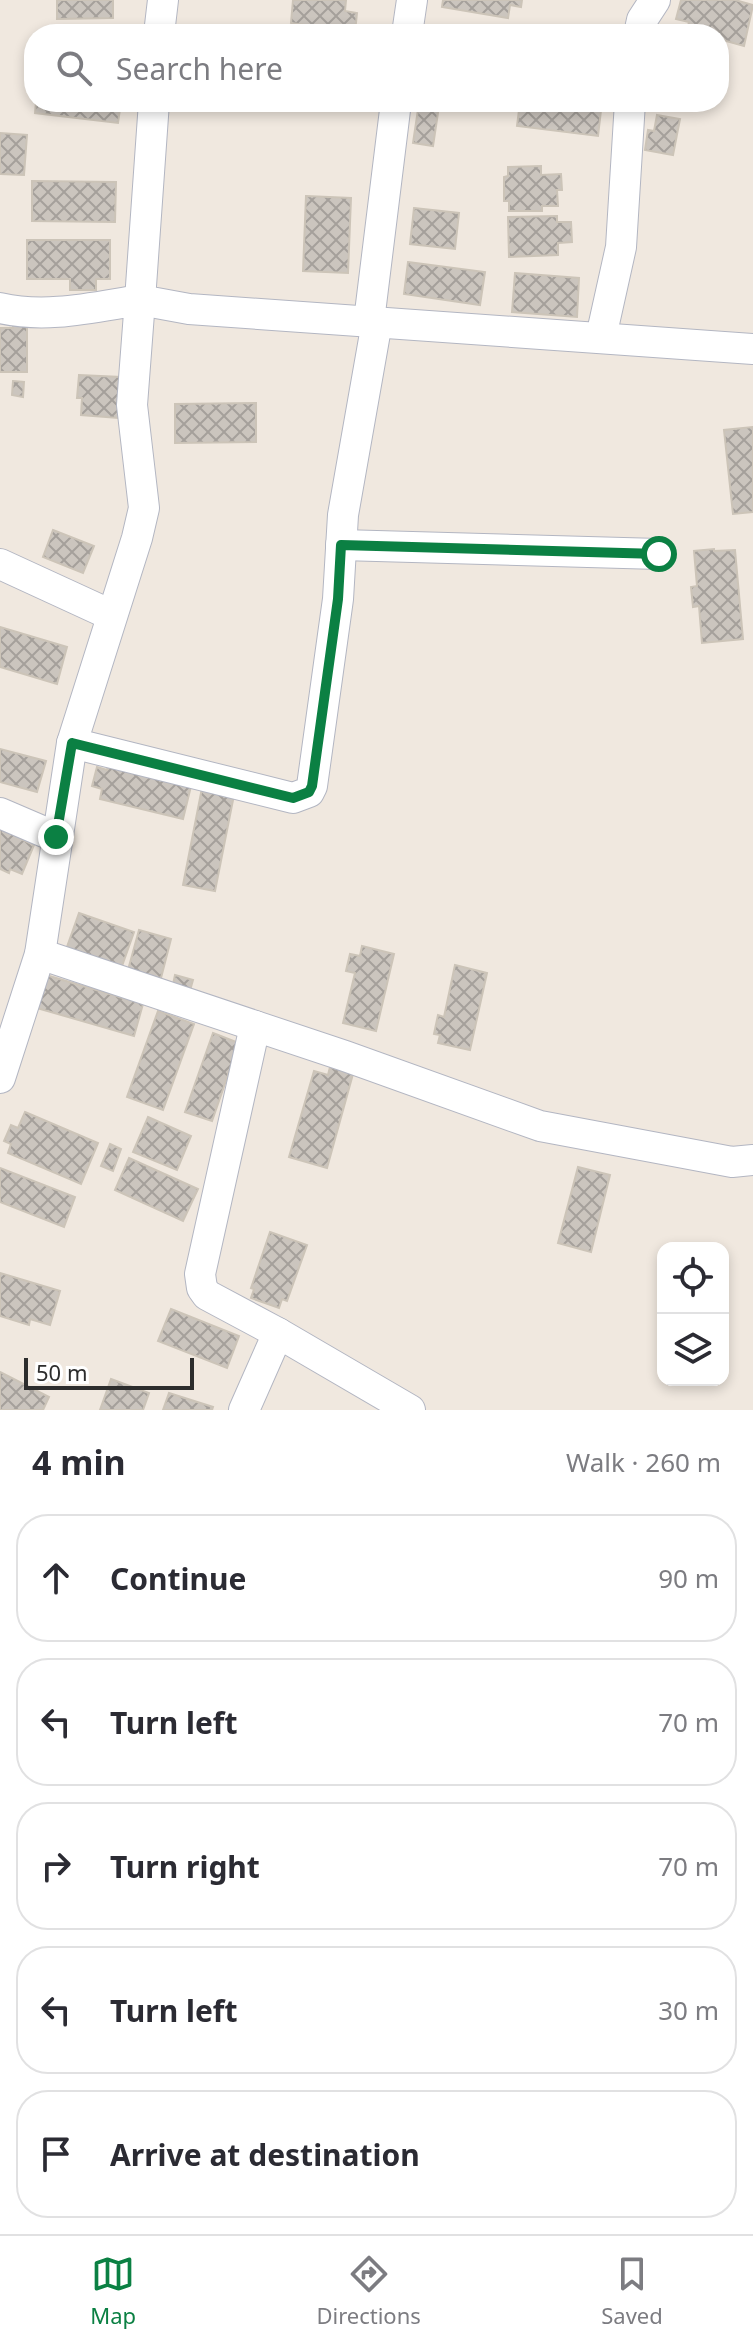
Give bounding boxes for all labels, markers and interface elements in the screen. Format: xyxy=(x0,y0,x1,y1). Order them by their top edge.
search box xyxy=(24,24,729,112)
icon: search xyxy=(52,46,96,90)
text: Search here xyxy=(116,48,283,89)
route start xyxy=(641,536,677,572)
route end xyxy=(38,819,74,855)
map controls xyxy=(657,1242,729,1386)
button: locate xyxy=(657,1242,729,1314)
button: layers xyxy=(657,1314,729,1386)
scale bar xyxy=(24,1354,194,1390)
text: 50 m xyxy=(36,1357,87,1387)
text: 4 min xyxy=(32,1439,126,1485)
text: Walk · 260 m xyxy=(566,1444,721,1480)
icon: ahead xyxy=(34,1556,78,1600)
text: Continue xyxy=(110,1558,246,1599)
text: 90 m xyxy=(658,1560,719,1596)
icon: left xyxy=(34,1700,78,1744)
text: Turn left xyxy=(110,1702,238,1743)
text: 70 m xyxy=(658,1704,719,1740)
icon: right xyxy=(34,1844,78,1888)
text: Turn right xyxy=(110,1846,260,1887)
text: 70 m xyxy=(658,1848,719,1884)
icon: left xyxy=(34,1988,78,2032)
text: Turn left xyxy=(110,1990,238,2031)
text: 30 m xyxy=(658,1992,719,2028)
icon: arrive xyxy=(34,2132,78,2176)
text: Arrive at destination xyxy=(110,2134,420,2175)
tab: Map xyxy=(90,2252,136,2330)
tab: Directions xyxy=(316,2252,421,2330)
tab: Saved xyxy=(601,2252,663,2330)

